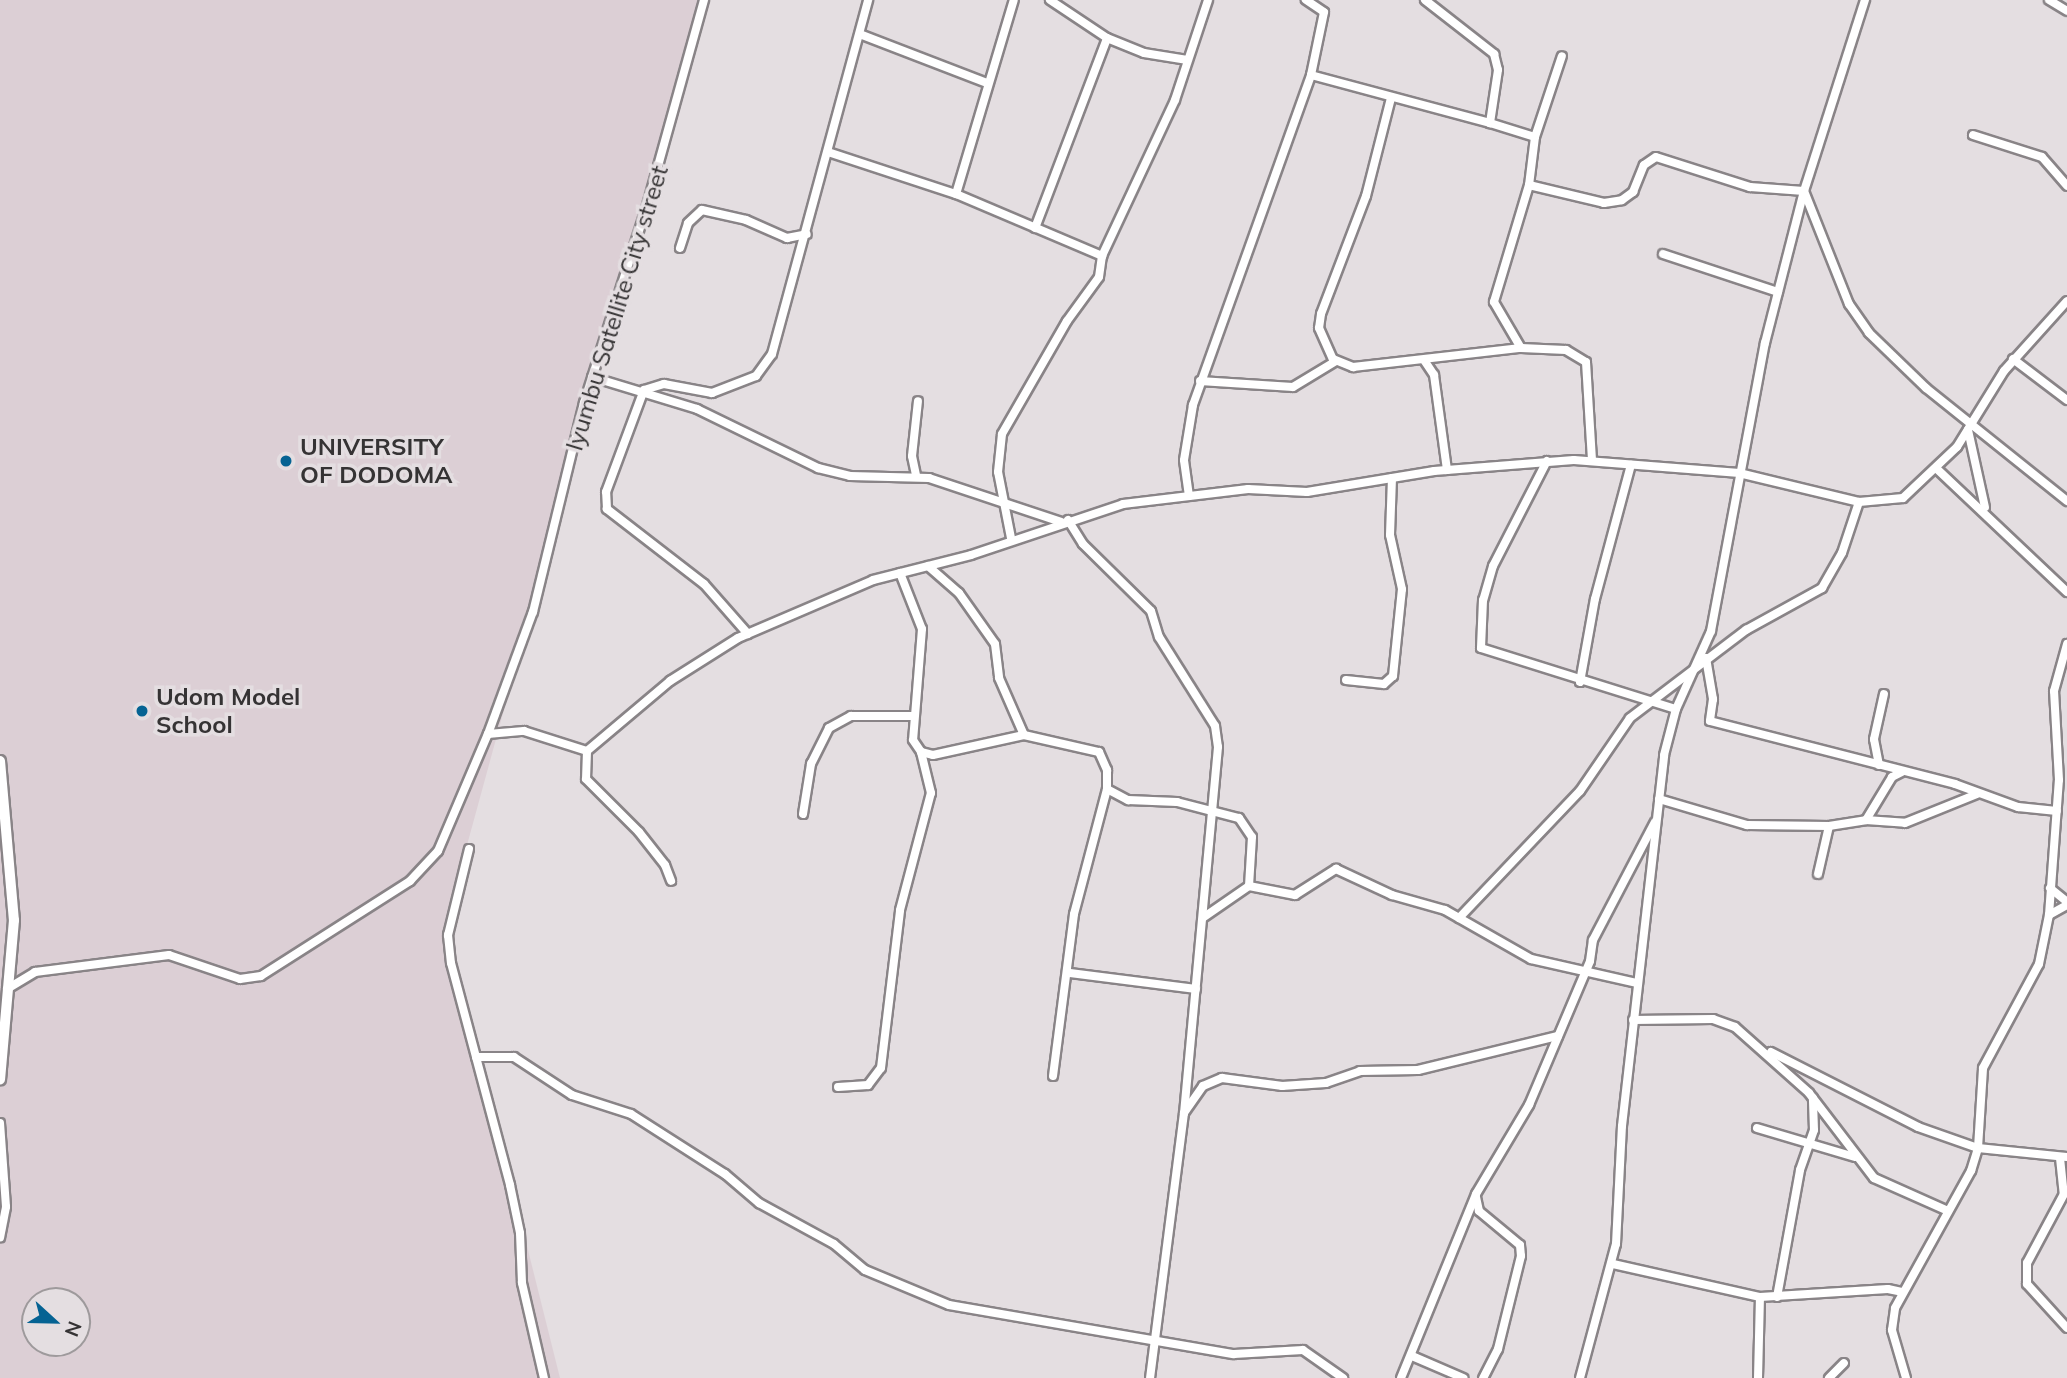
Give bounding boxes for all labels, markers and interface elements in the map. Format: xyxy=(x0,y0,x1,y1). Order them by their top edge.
street label: Iyumbu Satellite City street xyxy=(560,162,674,454)
place label: UNIVERSITY OF DODOMA xyxy=(300,433,452,489)
marker: UNIVERSITY OF DODOMA xyxy=(278,453,294,469)
place label: Udom Model School xyxy=(156,683,300,739)
marker: Udom Model School xyxy=(134,703,150,719)
north arrow xyxy=(21,1287,91,1357)
text: N xyxy=(60,1318,87,1340)

